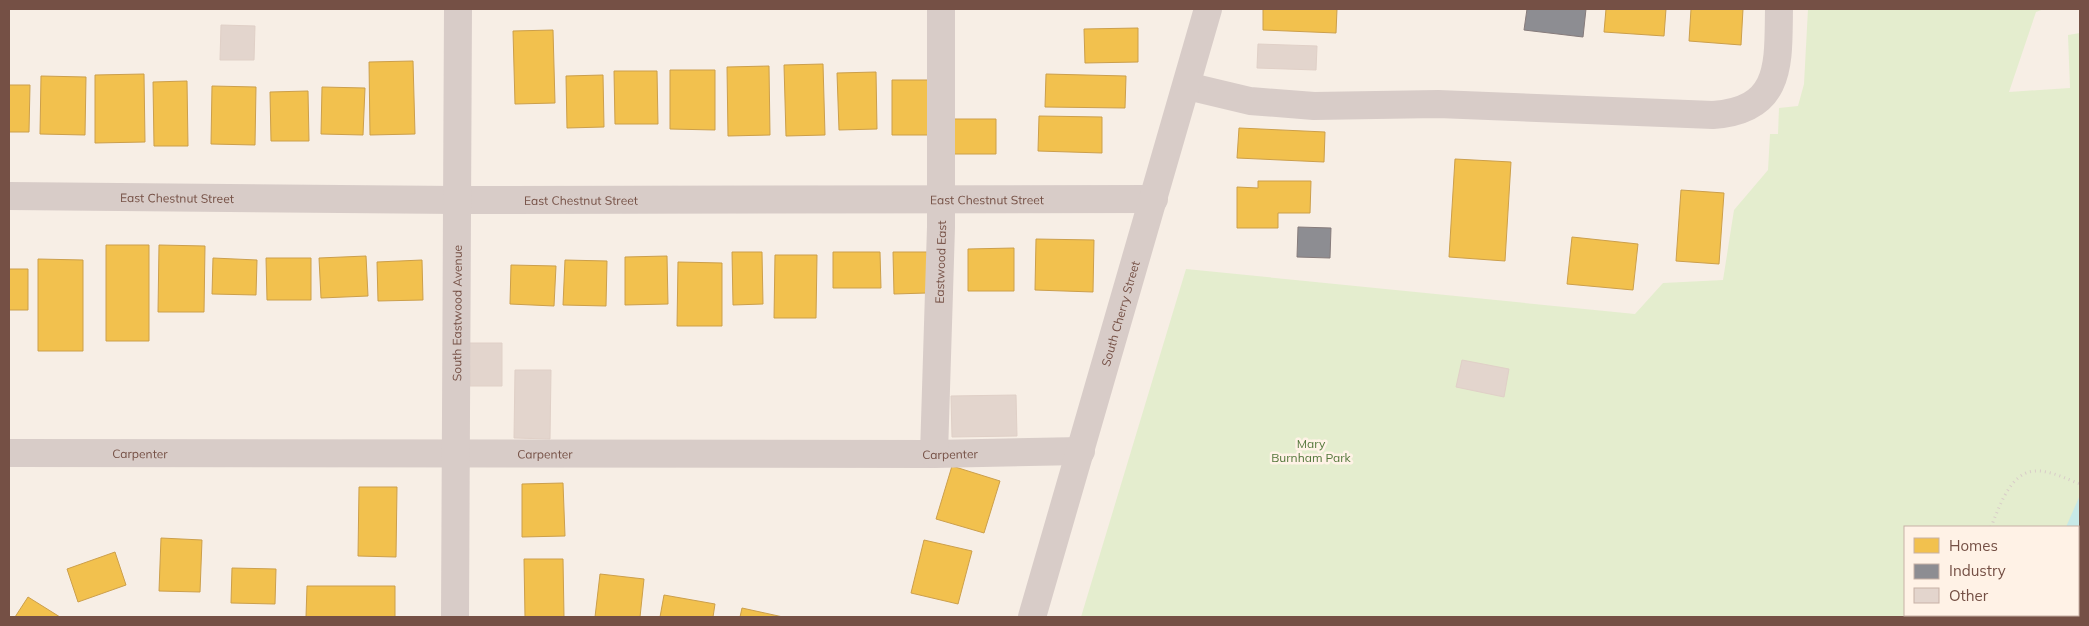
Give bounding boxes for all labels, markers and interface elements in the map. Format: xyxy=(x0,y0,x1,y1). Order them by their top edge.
street label: East Chestnut Street xyxy=(120,189,234,206)
street label: East Chestnut Street xyxy=(524,192,638,207)
street label: East Chestnut Street xyxy=(930,192,1044,207)
street label: Eastwood East xyxy=(931,221,949,304)
street label: South Eastwood Avenue xyxy=(449,245,464,381)
street label: South Cherry Street xyxy=(1097,259,1142,368)
park label: Mary Burnham Park xyxy=(1271,436,1352,465)
street label: Carpenter xyxy=(112,446,168,461)
street label: Carpenter xyxy=(517,446,573,461)
street label: Carpenter xyxy=(922,446,978,462)
legend xyxy=(1904,526,2079,616)
text: Homes xyxy=(1949,536,1998,555)
text: Industry xyxy=(1949,561,2006,580)
text: Other xyxy=(1949,586,1989,605)

